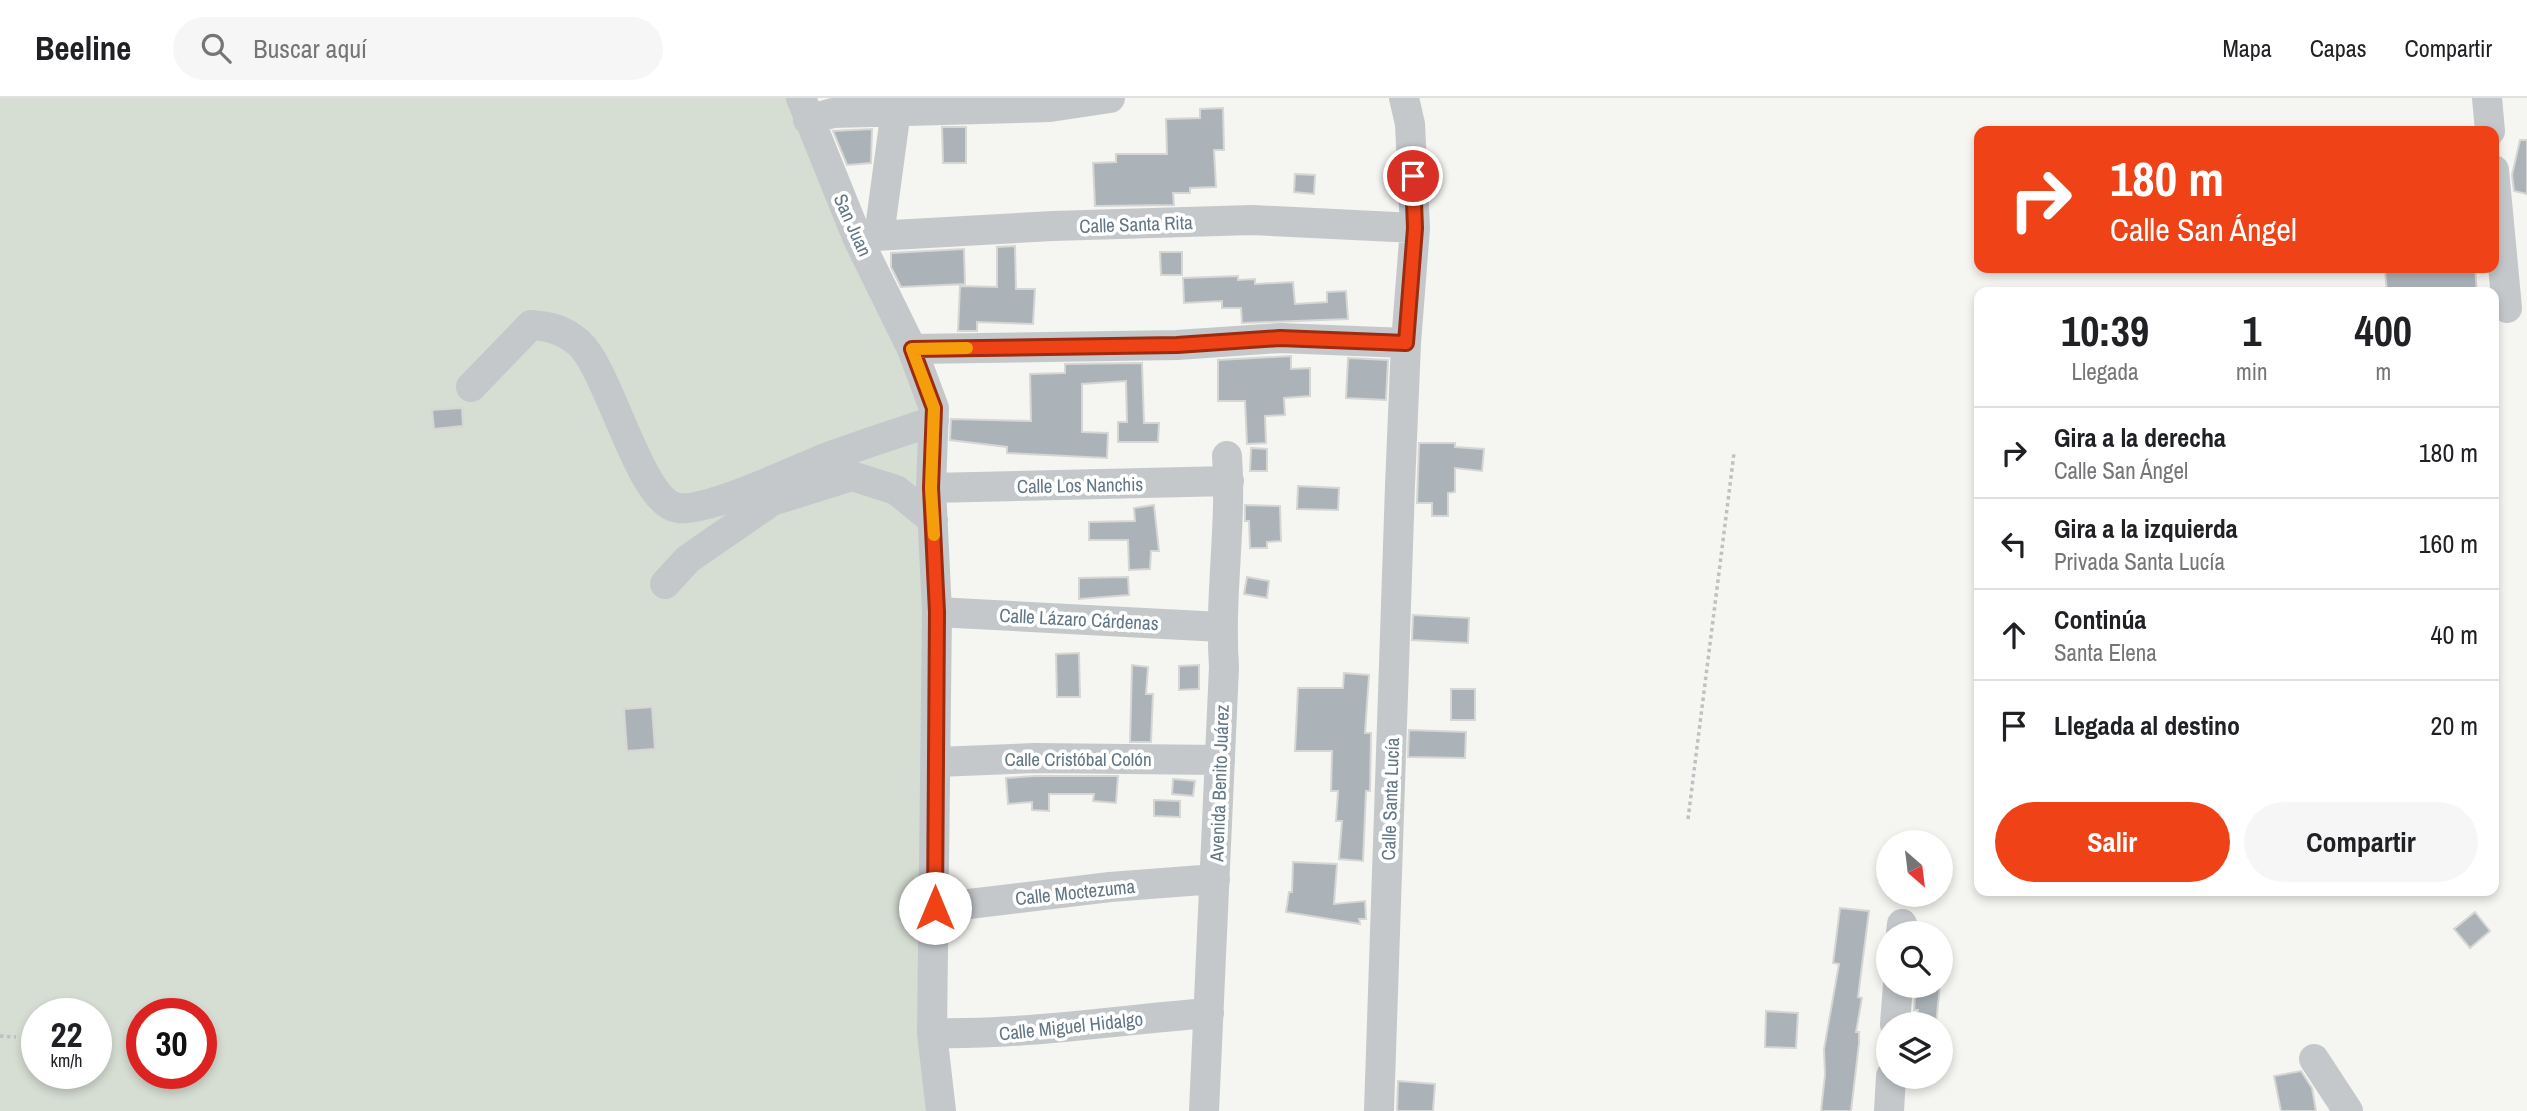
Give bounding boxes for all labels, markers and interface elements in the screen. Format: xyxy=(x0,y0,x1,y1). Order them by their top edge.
search box xyxy=(173,17,663,80)
text: Beeline xyxy=(35,26,131,70)
icon: search xyxy=(197,29,235,67)
text: Buscar aquí xyxy=(253,31,367,66)
text: Mapa xyxy=(2222,32,2272,64)
text: Capas xyxy=(2310,32,2367,64)
text: Compartir xyxy=(2405,32,2492,64)
text: 180 m xyxy=(2110,145,2224,211)
pin xyxy=(1383,146,1443,206)
icon: right xyxy=(1995,154,2086,245)
icon: arrive xyxy=(1394,157,1432,195)
street label: San Juan xyxy=(828,190,878,260)
text: Calle San Ángel xyxy=(2110,208,2297,251)
street label: Calle Santa Rita xyxy=(1079,209,1193,239)
text: 10:39 xyxy=(2061,303,2149,359)
text: 1 xyxy=(2242,303,2261,359)
text: 400 xyxy=(2355,303,2412,359)
text: Llegada xyxy=(2071,356,2139,387)
text: min xyxy=(2236,356,2268,387)
text: m xyxy=(2375,356,2391,387)
text: Gira a la derecha xyxy=(2054,420,2226,455)
icon: right xyxy=(1995,434,2033,472)
text: 180 m xyxy=(2419,435,2478,470)
text: Calle San Ángel xyxy=(2054,455,2188,486)
street label: Calle Los Nanchis xyxy=(1017,471,1144,499)
text: Gira a la izquierda xyxy=(2054,511,2238,546)
icon: left xyxy=(1995,525,2033,563)
text: 160 m xyxy=(2419,526,2478,561)
text: Privada Santa Lucía xyxy=(2054,546,2225,577)
street label: Calle Lázaro Cárdenas xyxy=(999,602,1159,636)
text: Continúa xyxy=(2054,602,2146,637)
icon: ahead xyxy=(1995,616,2033,654)
text: 40 m xyxy=(2431,617,2478,652)
text: Santa Elena xyxy=(2054,637,2157,668)
street label: Avenida Benito Juárez xyxy=(1203,704,1235,863)
icon: arrive xyxy=(1995,707,2033,745)
text: Llegada al destino xyxy=(2054,708,2240,743)
text: 20 m xyxy=(2431,708,2478,743)
street label: Calle Santa Lucía xyxy=(1375,737,1405,861)
street label: Calle Cristóbal Colón xyxy=(1004,746,1152,772)
button: Salir xyxy=(1995,802,2230,882)
button: Compartir xyxy=(2244,802,2478,882)
north arrow xyxy=(1876,830,1953,906)
map controls xyxy=(1876,830,1953,1089)
position arrow xyxy=(898,871,972,945)
street label: Calle Moctezuma xyxy=(1014,873,1137,911)
button: search xyxy=(1876,921,1953,998)
speed limit sign: 30 xyxy=(126,998,217,1089)
street label: Calle Miguel Hidalgo xyxy=(998,1006,1144,1046)
text: 22 xyxy=(51,1011,82,1058)
button: layers xyxy=(1876,1012,1953,1089)
text: km/h xyxy=(51,1048,83,1073)

